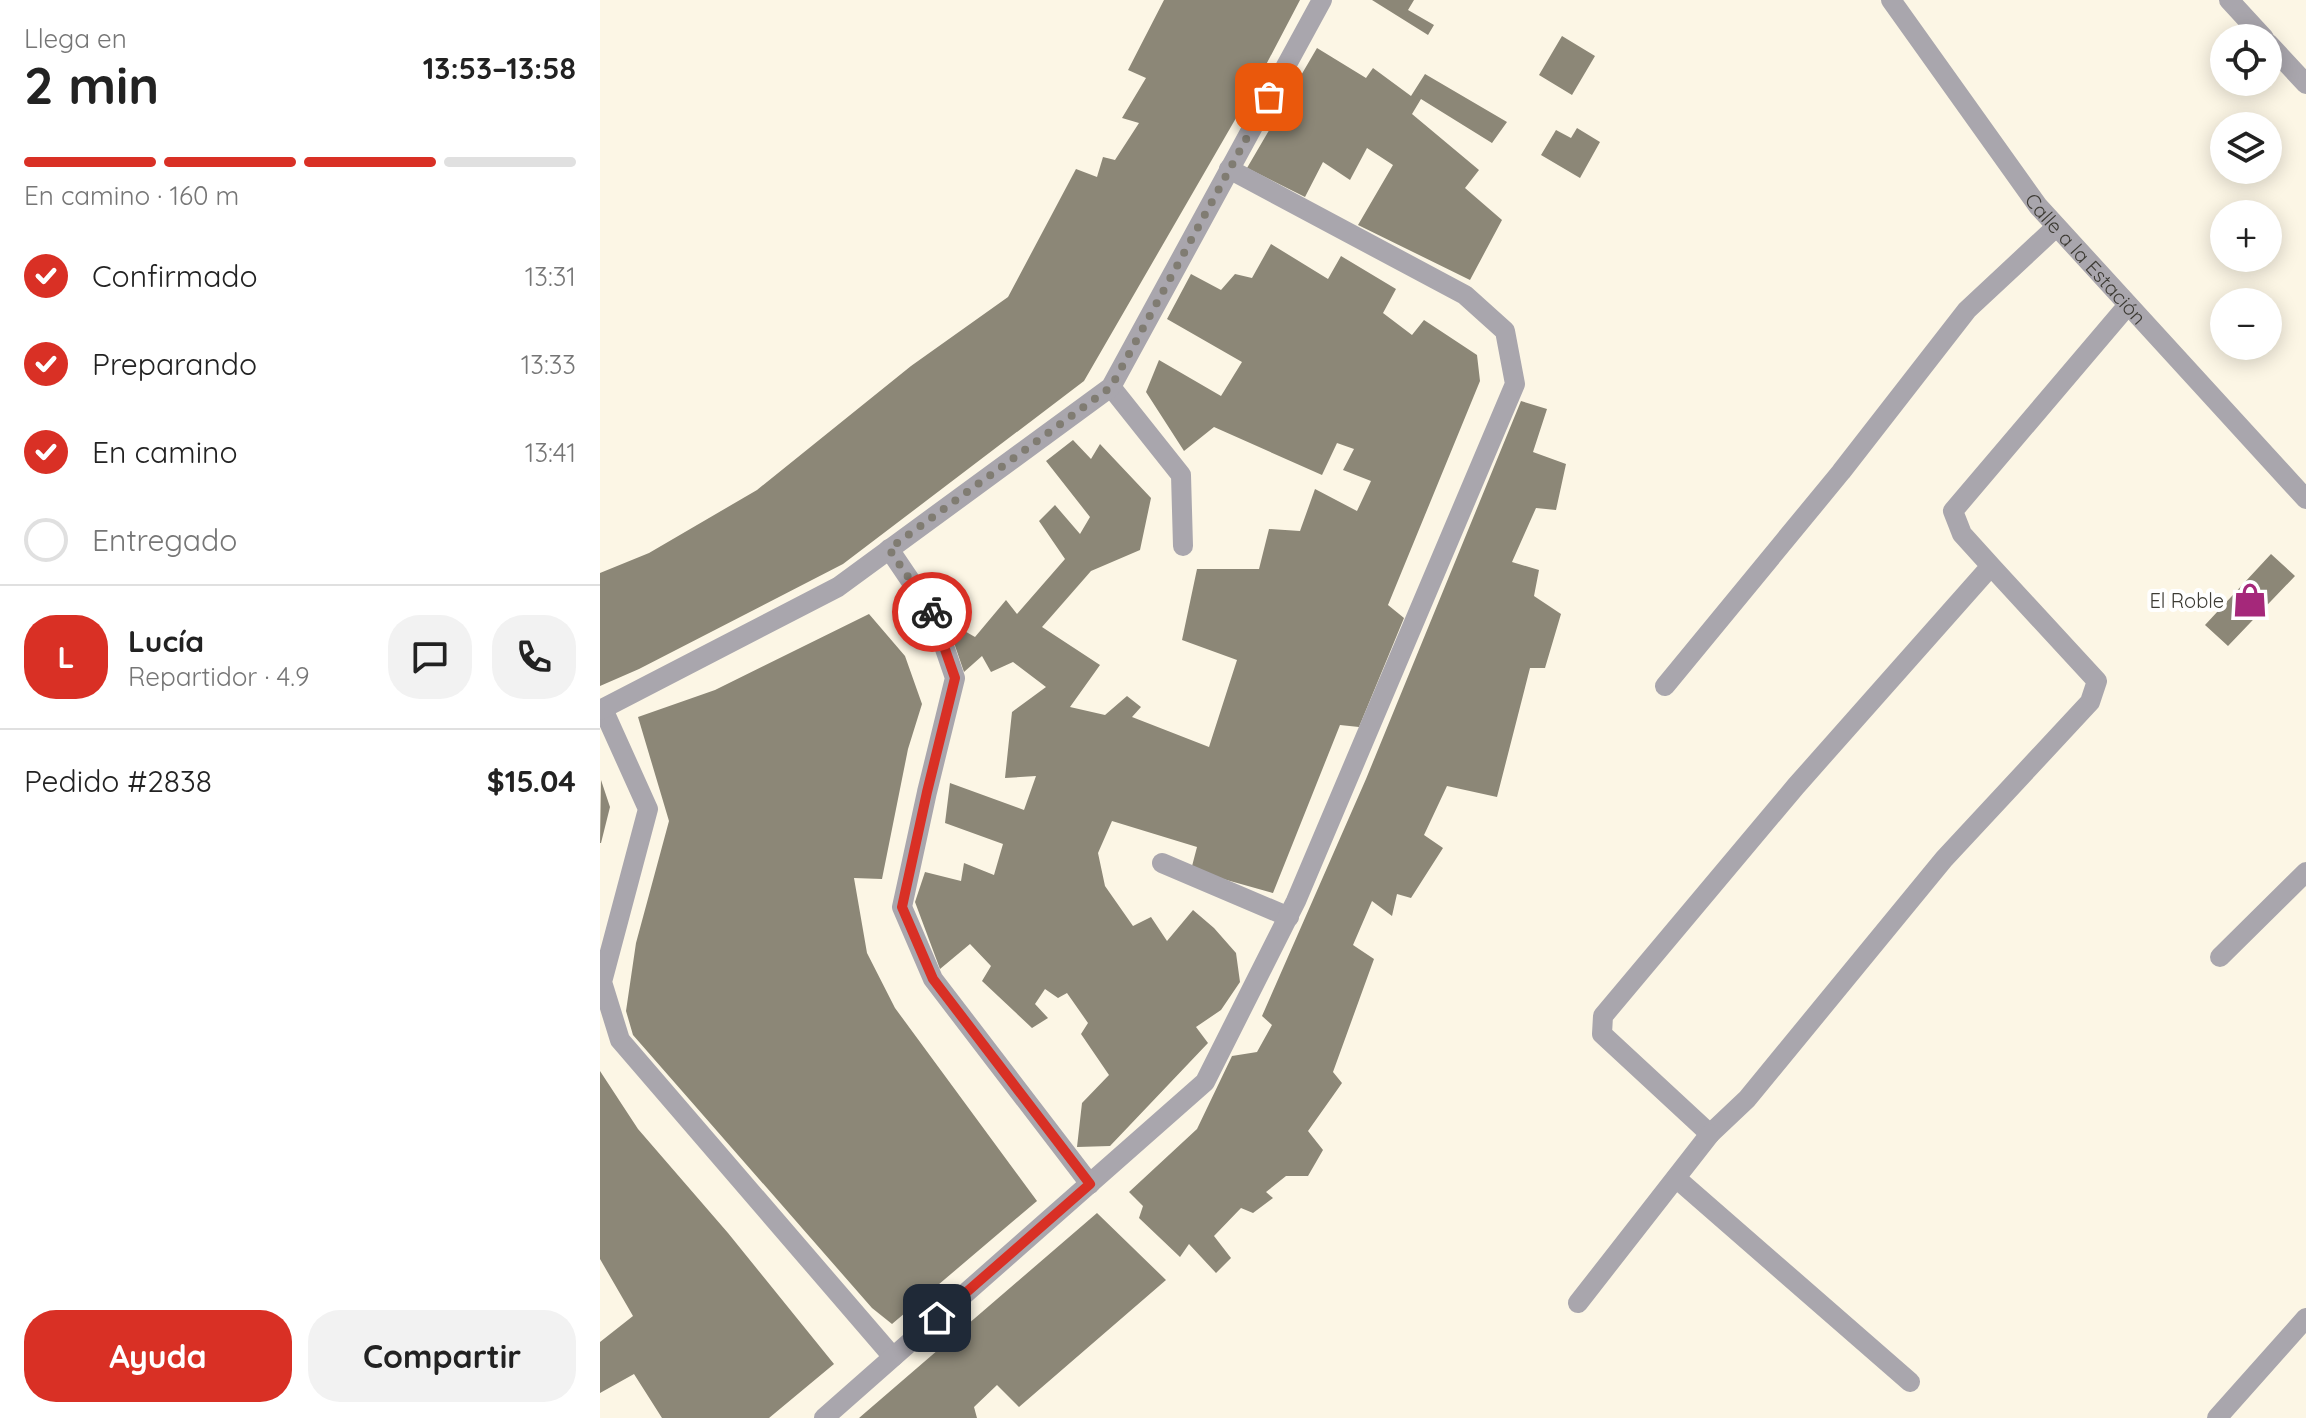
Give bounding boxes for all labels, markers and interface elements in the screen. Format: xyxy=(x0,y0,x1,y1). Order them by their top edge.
text: Llega en xyxy=(24,22,127,55)
map controls xyxy=(2210,24,2282,360)
button: locate xyxy=(2210,24,2282,96)
text: 13:53–13:58 xyxy=(423,49,576,87)
text: 2 min xyxy=(24,52,159,117)
pin xyxy=(1235,63,1303,131)
icon: bag xyxy=(1247,75,1291,119)
button: layers xyxy=(2210,112,2282,184)
text: En camino · 160 m xyxy=(24,179,239,212)
street label: Calle a la Estación xyxy=(2020,188,2152,329)
button: + xyxy=(2210,200,2282,272)
icon: check xyxy=(24,254,68,298)
text: Confirmado xyxy=(92,257,258,295)
text: 13:31 xyxy=(525,260,576,293)
button: − xyxy=(2210,288,2282,360)
icon: check xyxy=(24,342,68,386)
text: Preparando xyxy=(92,345,257,383)
text: 13:33 xyxy=(521,348,576,381)
icon: check xyxy=(24,430,68,474)
text: En camino xyxy=(92,433,238,471)
text: 13:41 xyxy=(525,436,576,469)
text: Entregado xyxy=(92,521,237,559)
courier xyxy=(892,572,972,652)
shop icon: El Roble xyxy=(2231,581,2269,619)
place label: El Roble xyxy=(2149,588,2224,613)
icon: bike xyxy=(910,590,954,634)
button: chat xyxy=(388,615,472,699)
button: phone xyxy=(492,615,576,699)
text: Lucía xyxy=(128,622,204,660)
text: L xyxy=(58,638,74,676)
text: Repartidor · 4.9 xyxy=(128,660,310,693)
text: Pedido #2838 xyxy=(24,762,212,800)
text: $15.04 xyxy=(487,762,576,800)
pin xyxy=(903,1284,971,1352)
icon: home xyxy=(915,1296,959,1340)
button: Ayuda xyxy=(24,1310,292,1402)
button: Compartir xyxy=(308,1310,576,1402)

